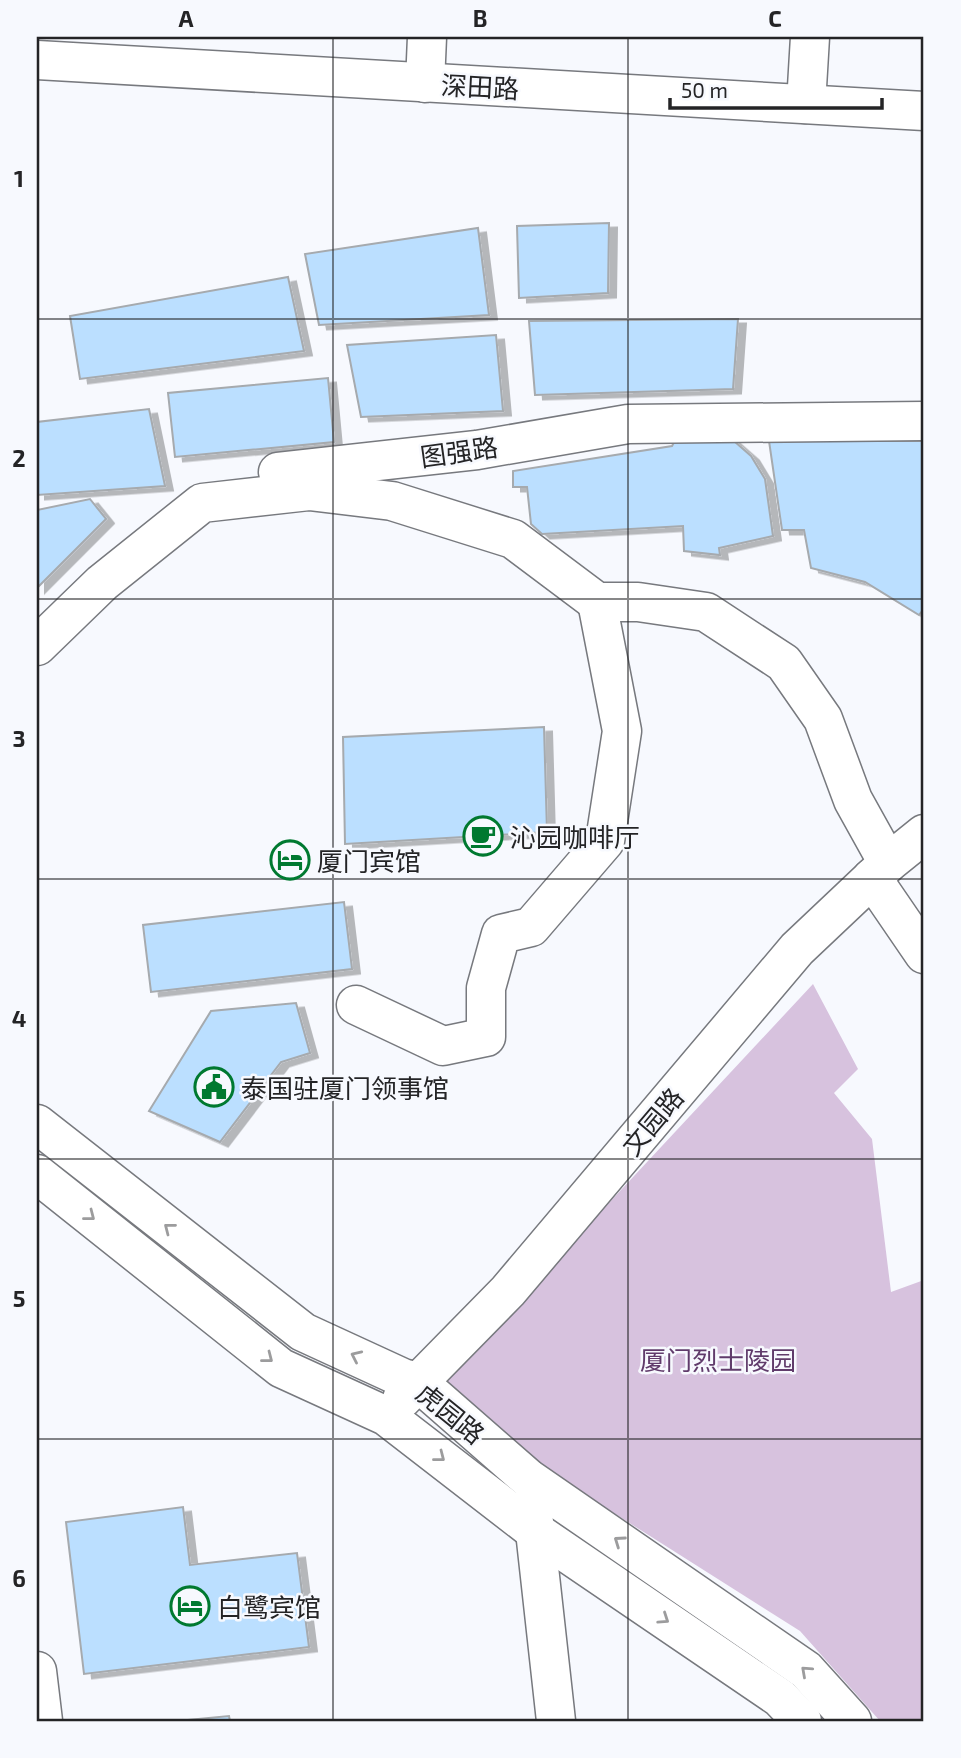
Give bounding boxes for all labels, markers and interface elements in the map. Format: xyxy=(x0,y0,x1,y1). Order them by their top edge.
text: A xyxy=(178,4,194,32)
text: B xyxy=(473,4,487,32)
text: C xyxy=(768,4,782,32)
scale bar xyxy=(670,66,882,110)
street label: 深田路 xyxy=(440,68,520,104)
text: 50 m xyxy=(681,77,728,102)
text: 1 xyxy=(14,164,24,192)
street label: 图强路 xyxy=(418,430,500,472)
text: 2 xyxy=(12,444,26,472)
text: 3 xyxy=(12,724,26,752)
cafe icon: 沁园咖啡厅 xyxy=(462,815,504,857)
place label: 沁园咖啡厅 xyxy=(510,821,640,852)
hotel icon: 厦门宾馆 xyxy=(269,839,311,881)
place label: 厦门宾馆 xyxy=(317,845,421,876)
text: 4 xyxy=(12,1004,26,1032)
public building icon: 泰国驻厦门领事馆 xyxy=(193,1066,235,1108)
place label: 泰国驻厦门领事馆 xyxy=(241,1072,449,1103)
street label: 文园路 xyxy=(615,1081,689,1161)
one-way arrow xyxy=(83,1208,95,1221)
one-way arrow xyxy=(165,1223,177,1236)
text: 5 xyxy=(13,1284,25,1312)
park label: 厦门烈士陵园 xyxy=(640,1344,796,1375)
one-way arrow xyxy=(261,1349,273,1362)
one-way arrow xyxy=(350,1350,363,1364)
street label: 虎园路 xyxy=(411,1376,491,1450)
one-way arrow xyxy=(432,1449,444,1462)
one-way arrow xyxy=(614,1537,627,1549)
text: 6 xyxy=(12,1564,26,1592)
hotel icon: 白鹭宾馆 xyxy=(169,1585,211,1627)
place label: 白鹭宾馆 xyxy=(217,1591,321,1622)
one-way arrow xyxy=(656,1611,669,1623)
one-way arrow xyxy=(801,1667,814,1679)

